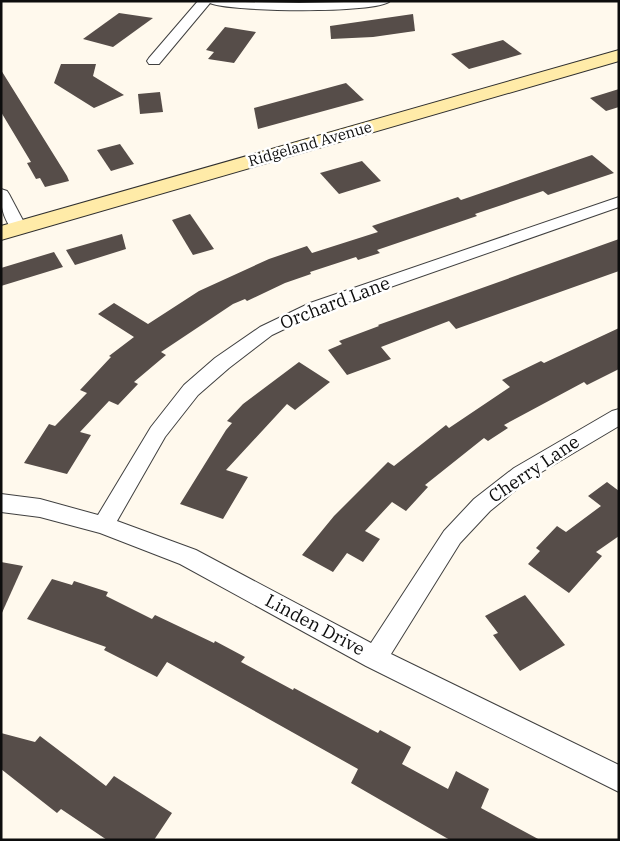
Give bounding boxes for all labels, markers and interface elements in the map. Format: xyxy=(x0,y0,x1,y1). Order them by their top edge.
street label: Ridgeland Avenue xyxy=(246,117,374,170)
street label: Orchard Lane xyxy=(277,271,393,334)
street label: Cherry Lane xyxy=(484,430,583,507)
street label: Linden Drive xyxy=(261,589,369,660)

